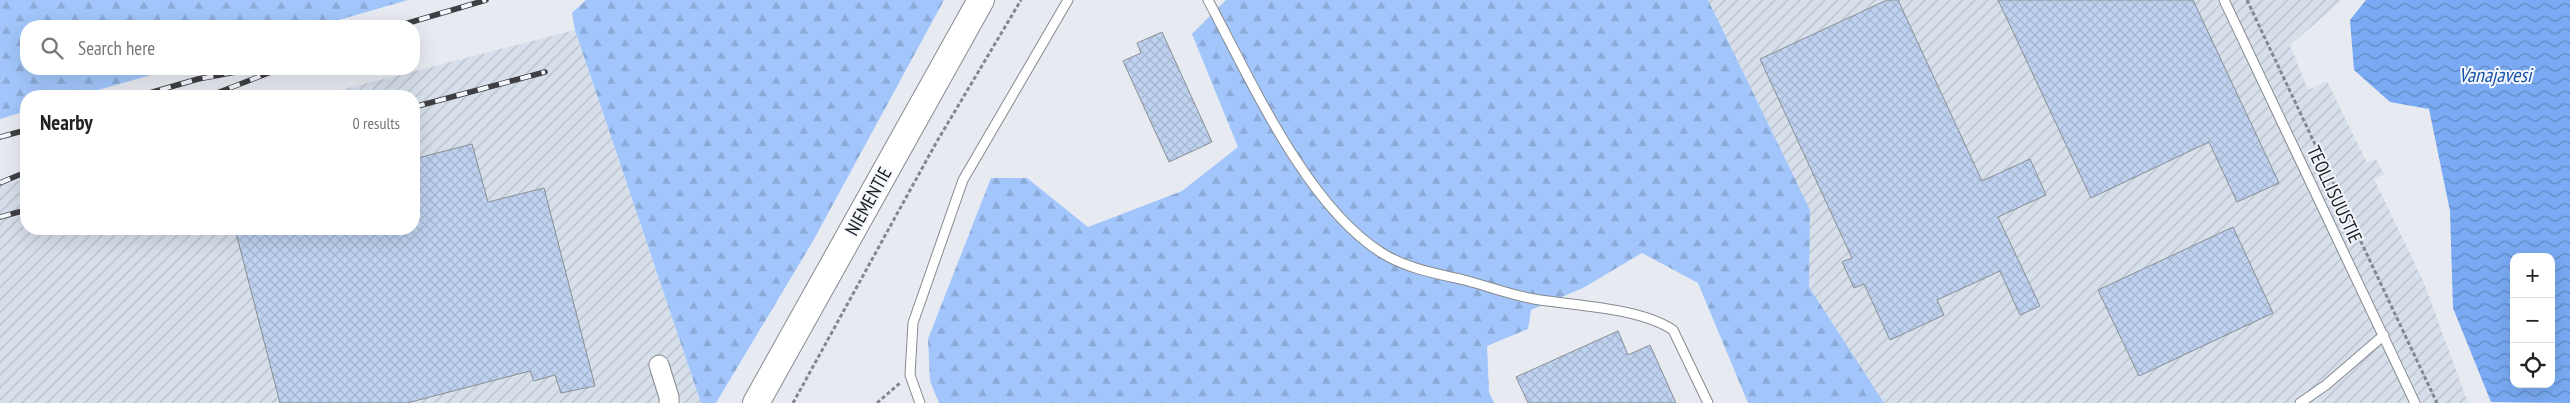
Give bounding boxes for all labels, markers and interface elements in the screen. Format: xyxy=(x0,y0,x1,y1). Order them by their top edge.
search box xyxy=(20,20,420,75)
icon: search xyxy=(38,34,66,62)
text: Search here xyxy=(78,36,155,60)
water label: Vanajavesi xyxy=(2459,62,2534,88)
text: Nearby xyxy=(40,109,93,136)
text: 0 results xyxy=(353,113,400,133)
street label: TEOLLISUUSTIE xyxy=(2302,142,2368,246)
street label: NIEMENTIE xyxy=(839,163,897,239)
map controls xyxy=(2510,253,2555,388)
button: + xyxy=(2510,253,2555,298)
button: − xyxy=(2510,298,2555,343)
button: locate xyxy=(2510,343,2555,388)

